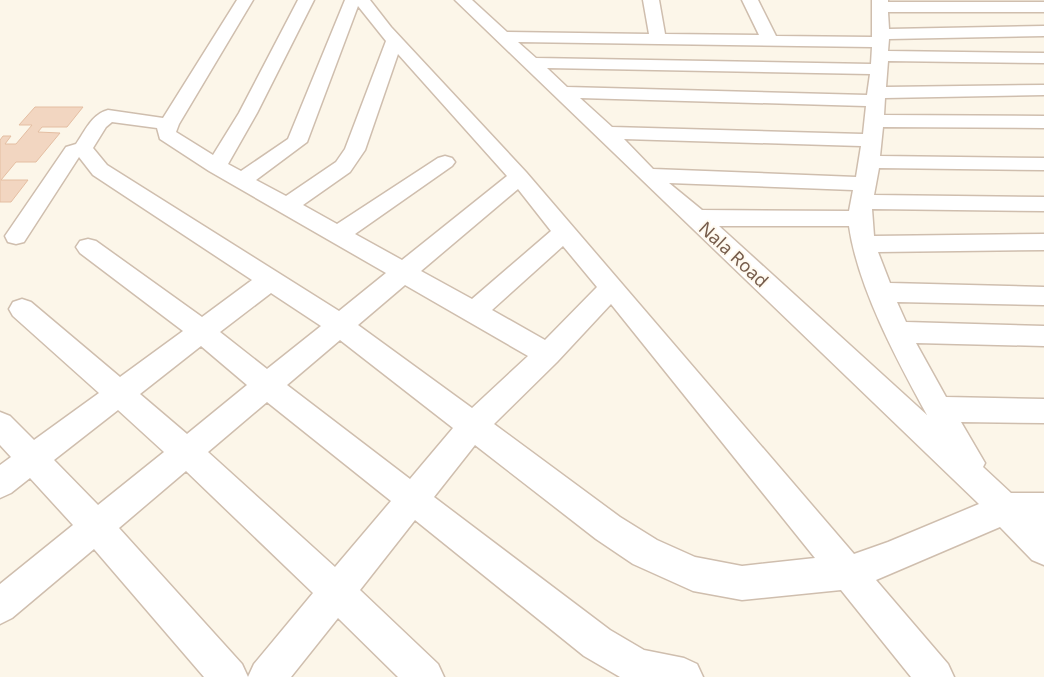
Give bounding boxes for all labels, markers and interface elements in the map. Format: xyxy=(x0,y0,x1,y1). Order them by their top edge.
street label: Nala Road xyxy=(694,216,774,292)

